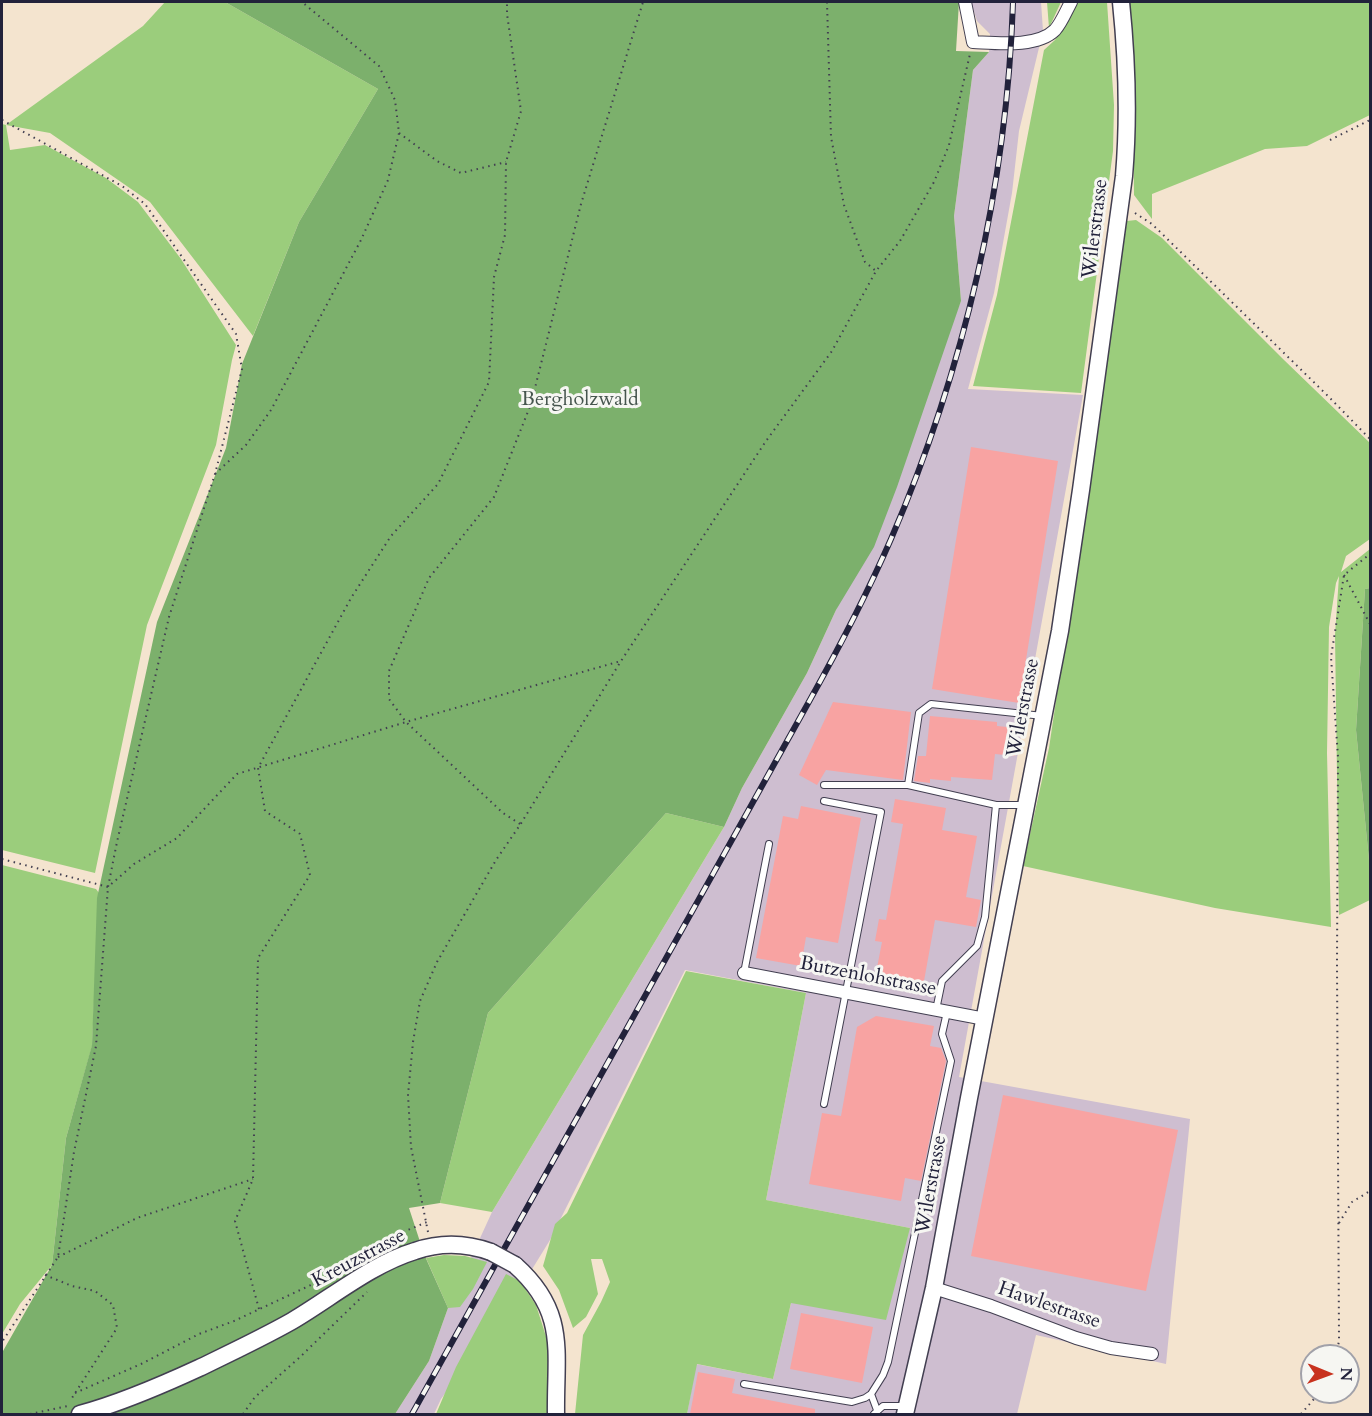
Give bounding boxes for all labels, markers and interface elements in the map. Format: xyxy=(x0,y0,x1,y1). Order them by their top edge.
street label: Wilerstrasse xyxy=(1078,178,1114,280)
park label: Bergholzwald xyxy=(521,388,639,412)
street label: Wilerstrasse xyxy=(1003,656,1045,760)
street label: Butzenlohstrasse xyxy=(798,952,938,1002)
street label: Wilerstrasse xyxy=(911,1133,953,1237)
street label: Kreuzstrasse xyxy=(308,1224,410,1294)
street label: Hawlestrasse xyxy=(995,1277,1103,1335)
north arrow xyxy=(1300,1344,1360,1404)
text: N xyxy=(1335,1367,1357,1381)

